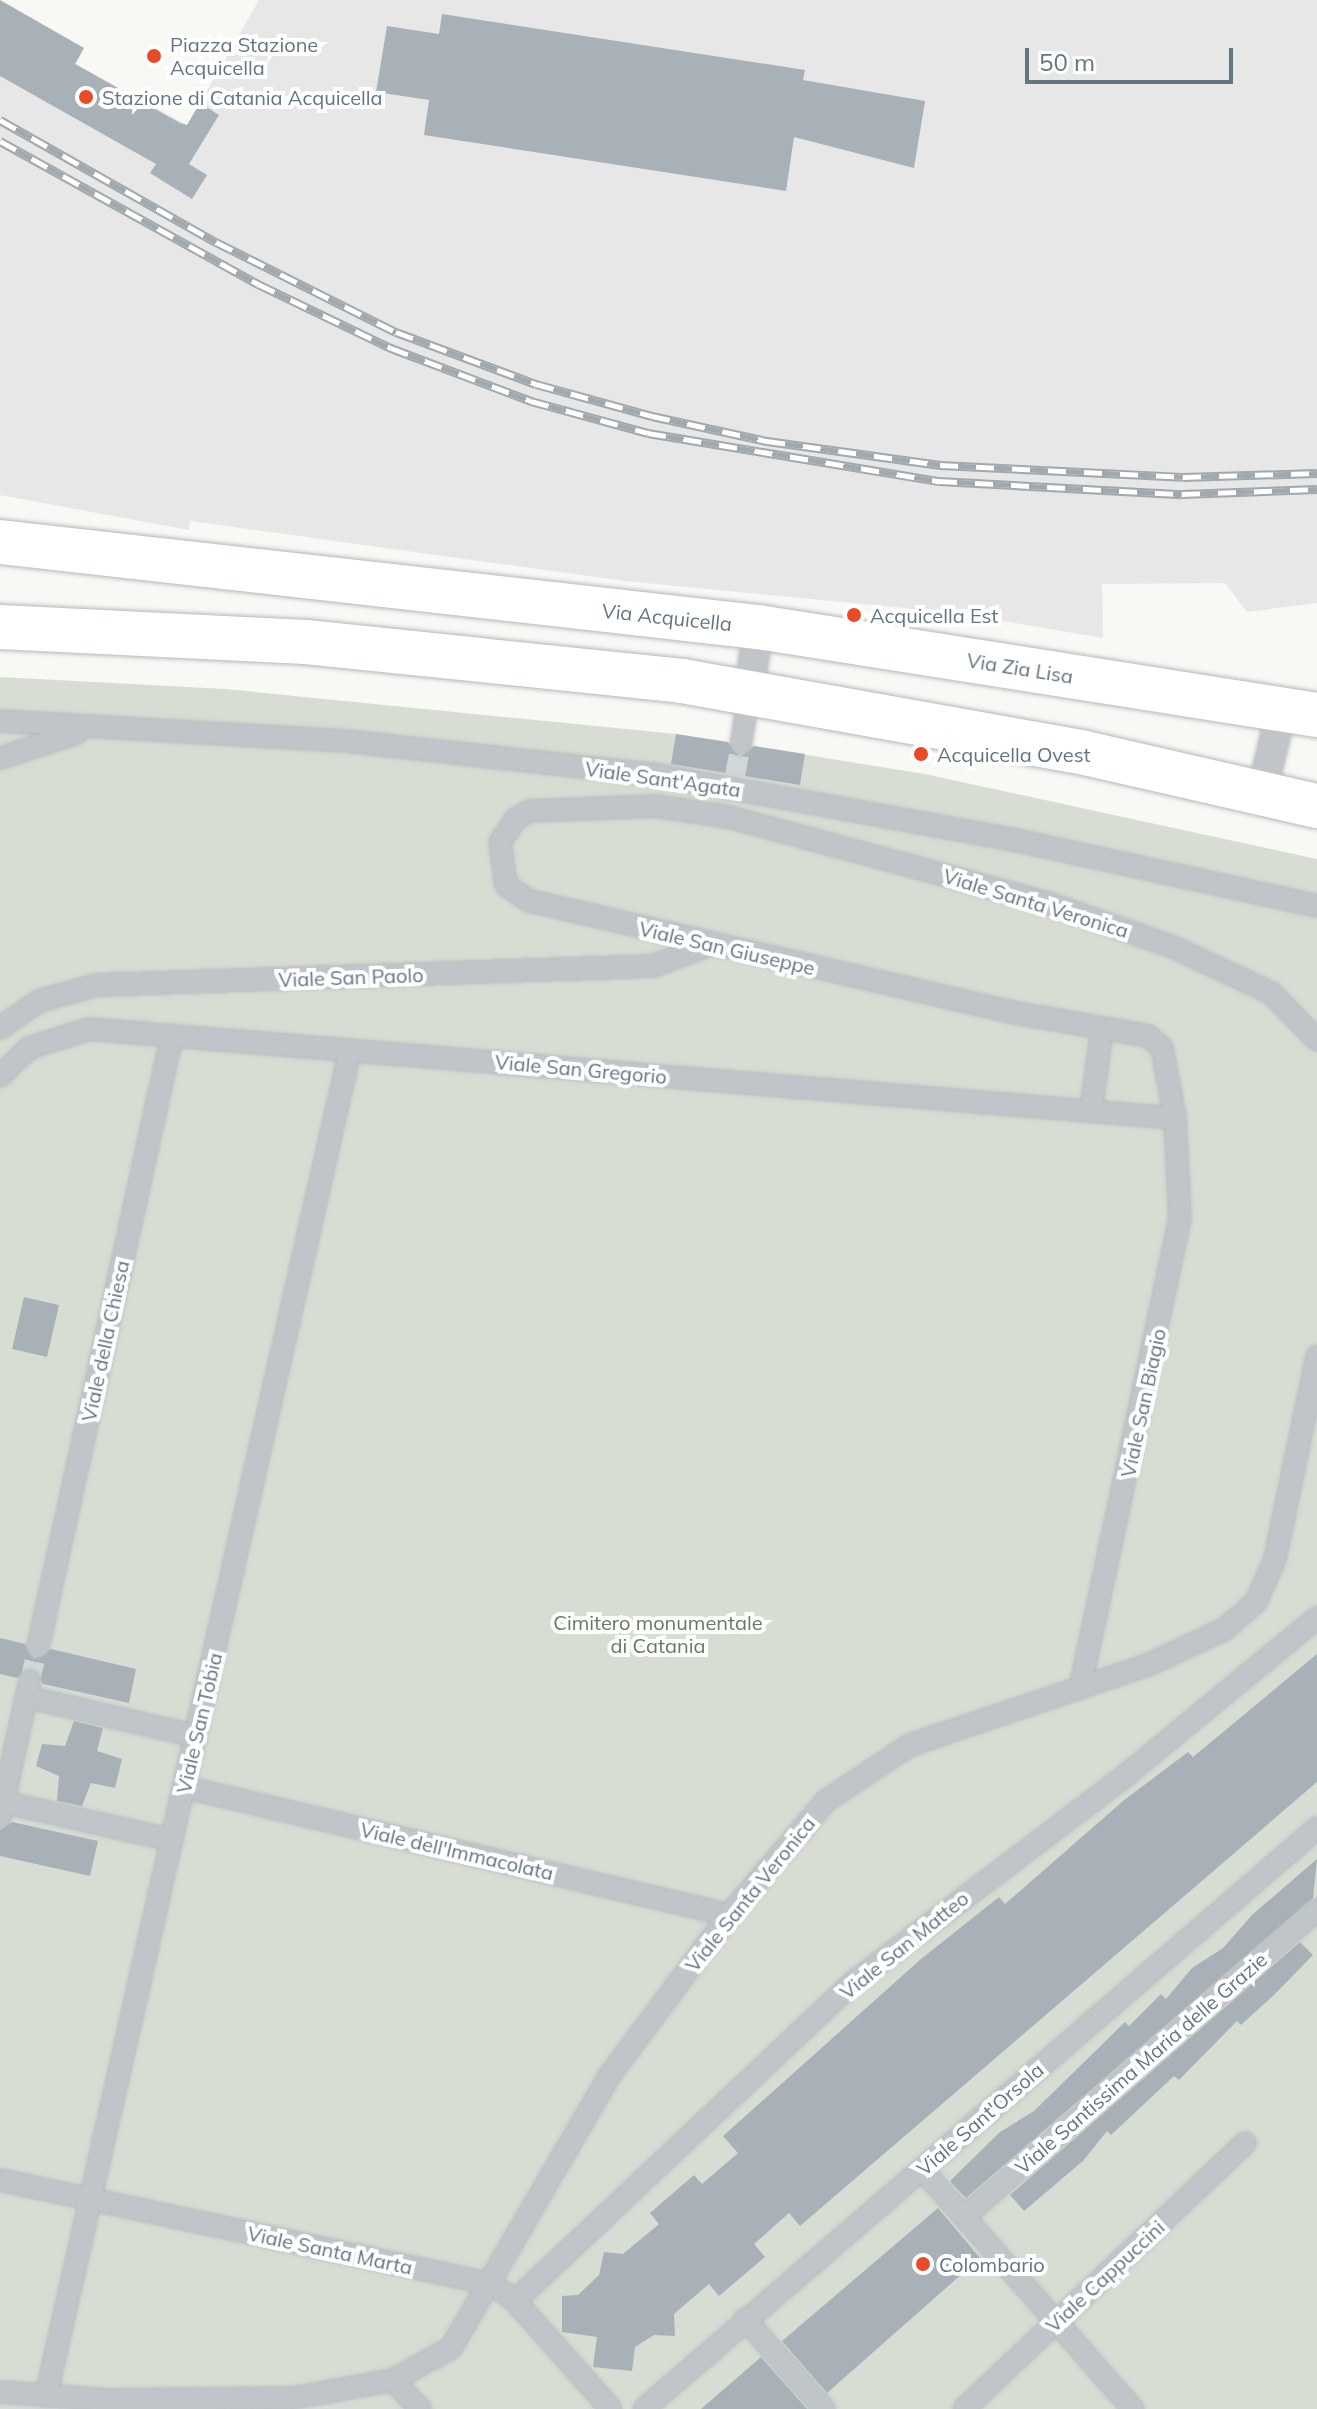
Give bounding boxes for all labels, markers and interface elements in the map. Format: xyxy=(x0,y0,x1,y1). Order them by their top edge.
place label: Piazza Stazione Acquicella xyxy=(170,32,318,79)
scale bar xyxy=(1029,32,1237,82)
marker: Piazza Stazione Acquicella xyxy=(145,47,163,65)
text: 50 m xyxy=(1039,47,1095,77)
place label: Stazione di Catania Acquicella xyxy=(102,85,383,109)
marker: Stazione di Catania Acquicella xyxy=(77,88,95,106)
street label: Via Acquicella xyxy=(601,598,733,636)
place label: Acquicella Est xyxy=(870,603,998,627)
marker: Acquicella Est xyxy=(845,606,863,624)
street label: Via Zia Lisa xyxy=(965,648,1075,688)
place label: Acquicella Ovest xyxy=(937,742,1091,766)
marker: Acquicella Ovest xyxy=(912,745,930,763)
street label: Viale Sant'Agata xyxy=(584,756,742,802)
street label: Viale Santa Veronica xyxy=(940,863,1132,943)
street label: Viale San Giuseppe xyxy=(637,916,817,980)
street label: Viale San Paolo xyxy=(278,962,424,992)
street label: Viale San Gregorio xyxy=(494,1050,668,1088)
street label: Viale della Chiesa xyxy=(76,1258,134,1424)
street label: Viale San Biagio xyxy=(1116,1326,1170,1480)
park label: Cimitero monumentale di Catania xyxy=(553,1610,763,1657)
street label: Viale San Tobia xyxy=(171,1650,227,1796)
street label: Viale Santa Veronica xyxy=(680,1812,820,1976)
street label: Viale dell'Immacolata xyxy=(358,1817,556,1885)
street label: Viale San Matteo xyxy=(835,1886,973,2004)
street label: Viale Santissima Maria delle Grazie xyxy=(1010,1947,1272,2179)
street label: Viale Sant'Orsola xyxy=(912,2057,1048,2181)
street label: Viale Cappuccini xyxy=(1041,2215,1169,2337)
street label: Viale Santa Marta xyxy=(245,2221,415,2279)
place label: Colombario xyxy=(939,2252,1045,2276)
marker: Colombario xyxy=(914,2255,932,2273)

